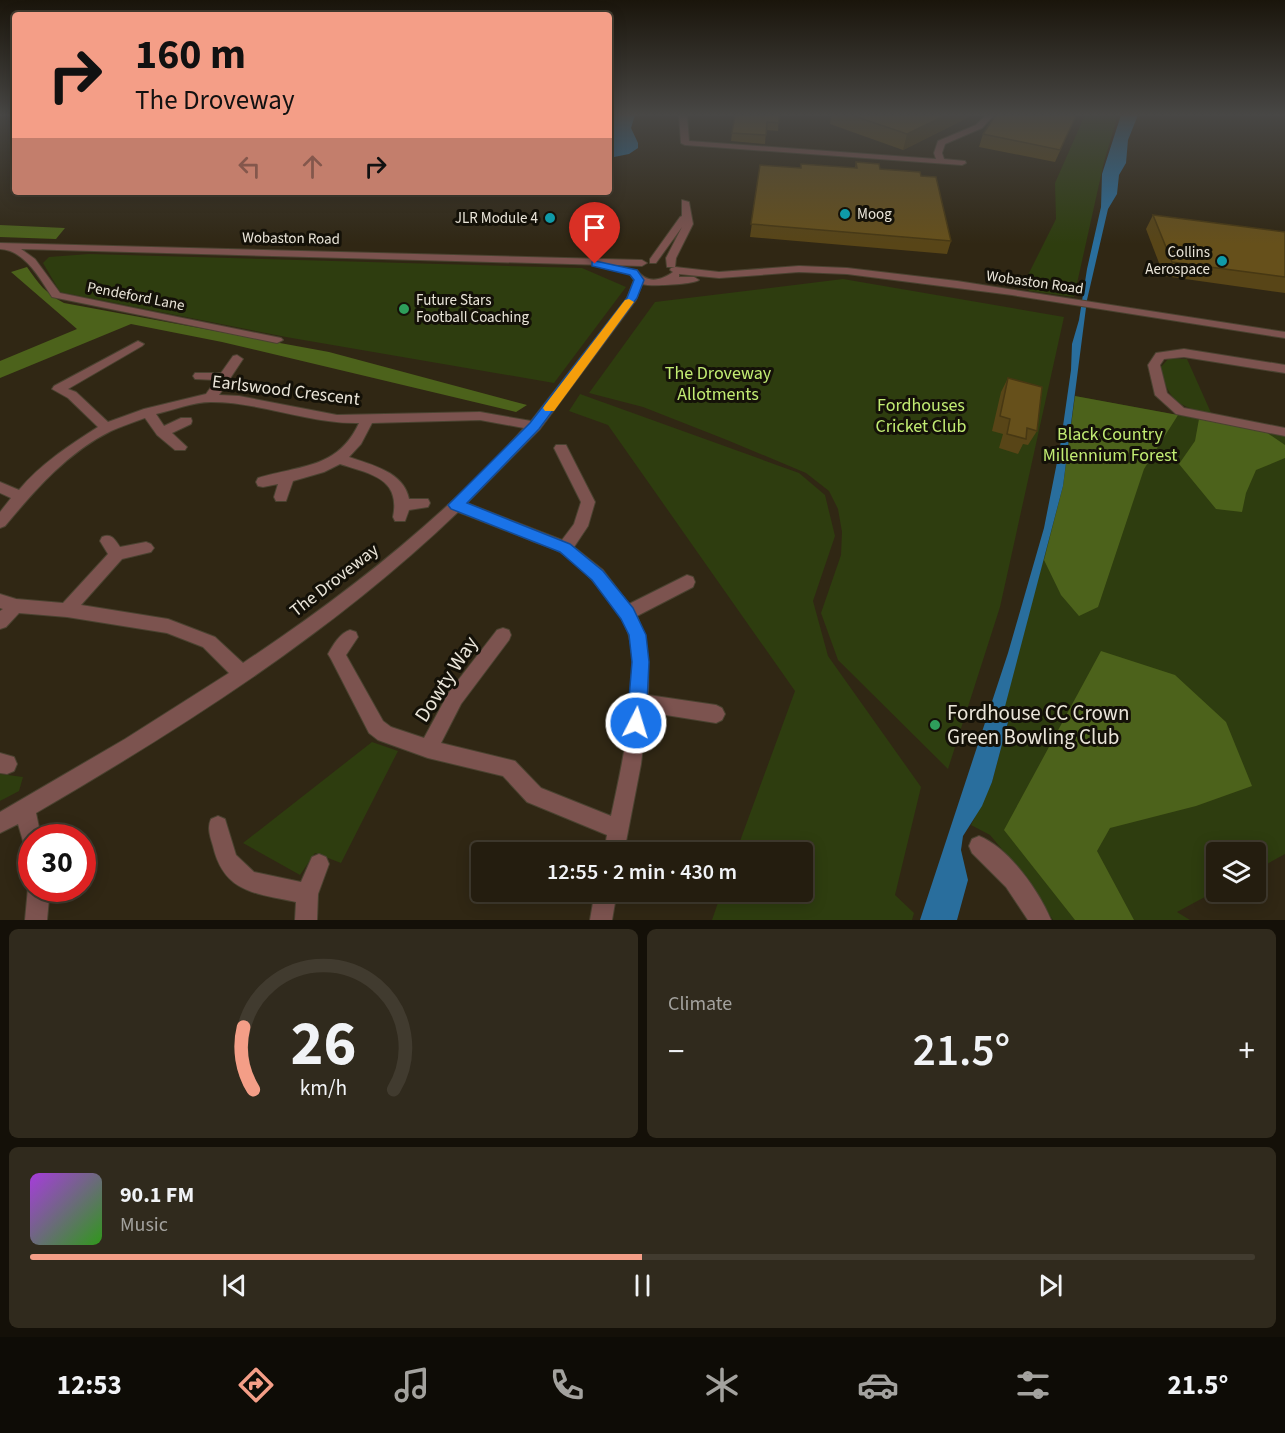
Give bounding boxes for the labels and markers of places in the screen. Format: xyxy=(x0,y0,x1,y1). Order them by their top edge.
pin xyxy=(569,202,620,264)
place label: Moog xyxy=(857,204,892,225)
marker: Moog xyxy=(838,207,852,221)
place label: JLR Module 4 xyxy=(455,208,539,229)
marker: JLR Module 4 xyxy=(543,211,557,225)
place label: Collins Aerospace xyxy=(1145,242,1210,280)
marker: Collins Aerospace xyxy=(1215,254,1229,268)
place label: Future Stars Football Coaching xyxy=(416,290,530,328)
marker: Future Stars Football Coaching xyxy=(397,302,411,316)
place label: Fordhouse CC Crown Green Bowling Club xyxy=(947,698,1129,752)
marker: Fordhouse CC Crown Green Bowling Club xyxy=(928,718,942,732)

